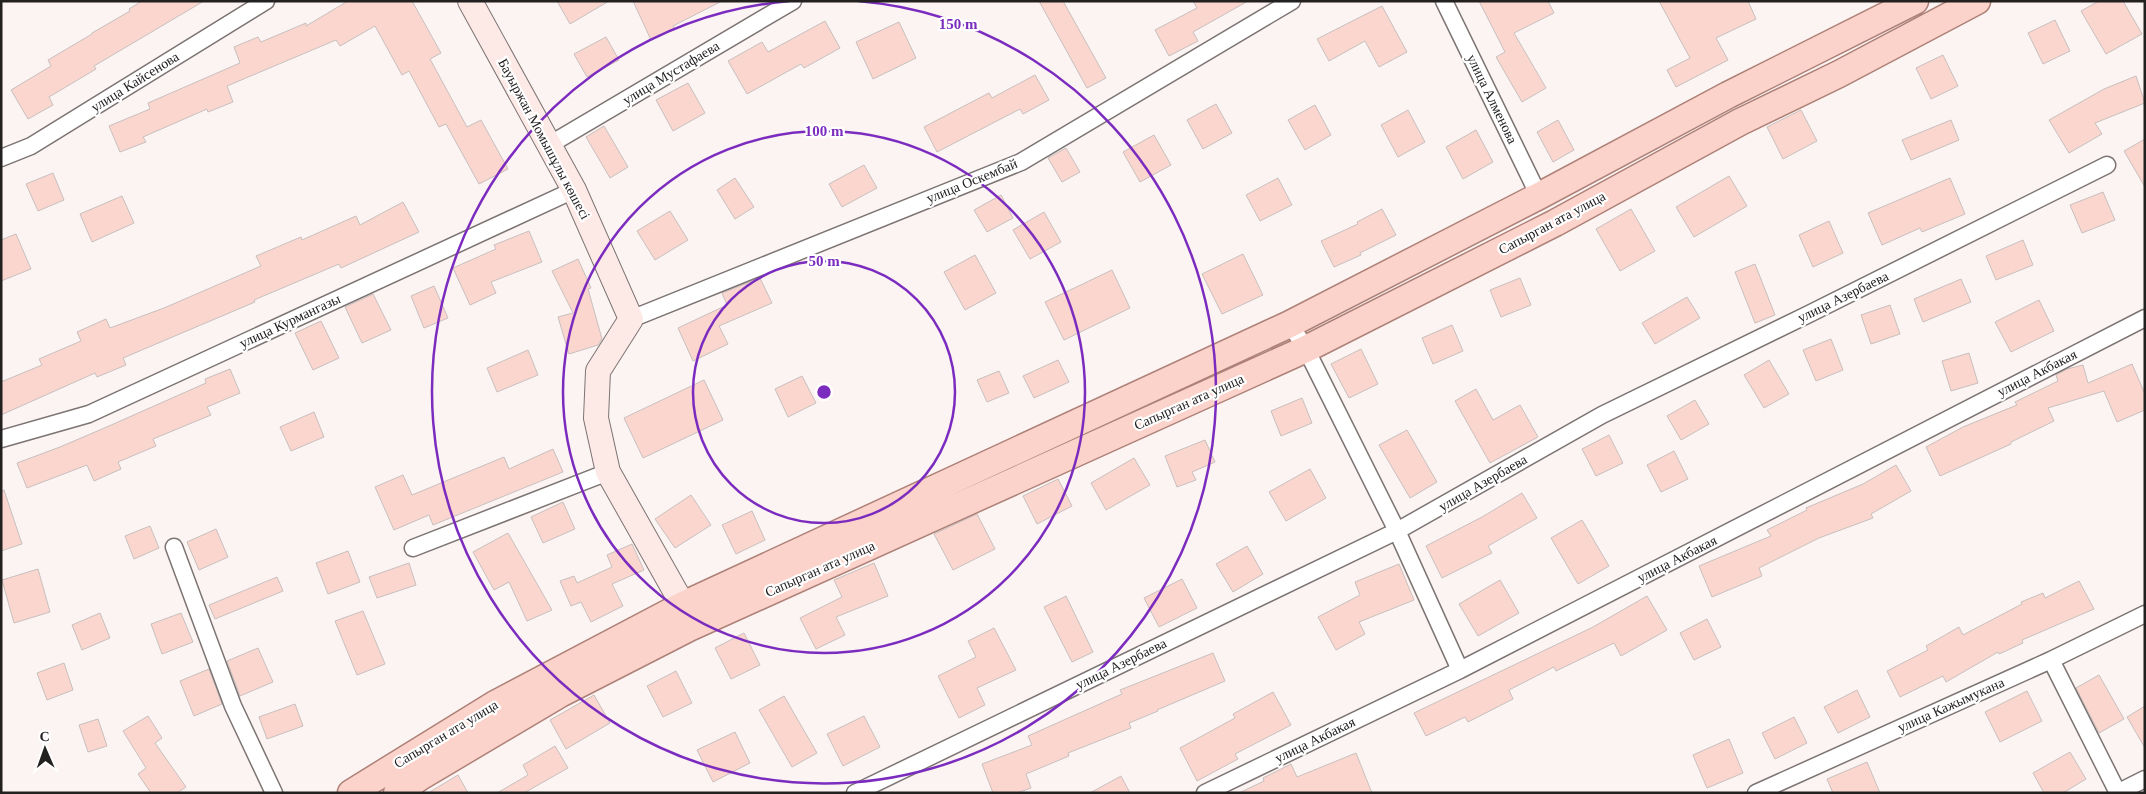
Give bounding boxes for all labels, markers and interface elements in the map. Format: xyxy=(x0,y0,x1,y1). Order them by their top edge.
text: 150 m xyxy=(939,16,978,32)
street label: улица Мустафаева xyxy=(620,38,723,108)
street label: улица Кайсенова xyxy=(88,49,182,115)
street label: улица Алменова xyxy=(1464,52,1520,147)
street label: Бауыржан Момышұлы көшесі xyxy=(495,56,593,222)
text: 100 m xyxy=(805,123,844,139)
street label: улица Оскембай xyxy=(924,156,1020,206)
street label: Сапырган ата улица xyxy=(1496,188,1609,257)
text: 50 m xyxy=(808,253,840,269)
street label: улица Азербаева xyxy=(1795,268,1892,325)
street label: улица Курмангазы xyxy=(237,291,343,351)
street label: улица Акбакая xyxy=(1995,346,2080,399)
street label: Сапырган ата улица xyxy=(1132,371,1247,433)
centre of rings xyxy=(815,383,833,401)
street label: улица Азербаева xyxy=(1436,451,1530,514)
street label: улица Акбакая xyxy=(1635,532,1720,585)
street label: Сапырган ата улица xyxy=(763,538,878,600)
street label: улица Азербаева xyxy=(1073,635,1170,692)
street label: улица Кажымукана xyxy=(1895,674,2007,735)
street label: Сапырган ата улица xyxy=(391,697,501,771)
street label: улица Акбакая xyxy=(1273,714,1358,766)
north arrow xyxy=(20,724,70,774)
text: С xyxy=(39,729,50,744)

